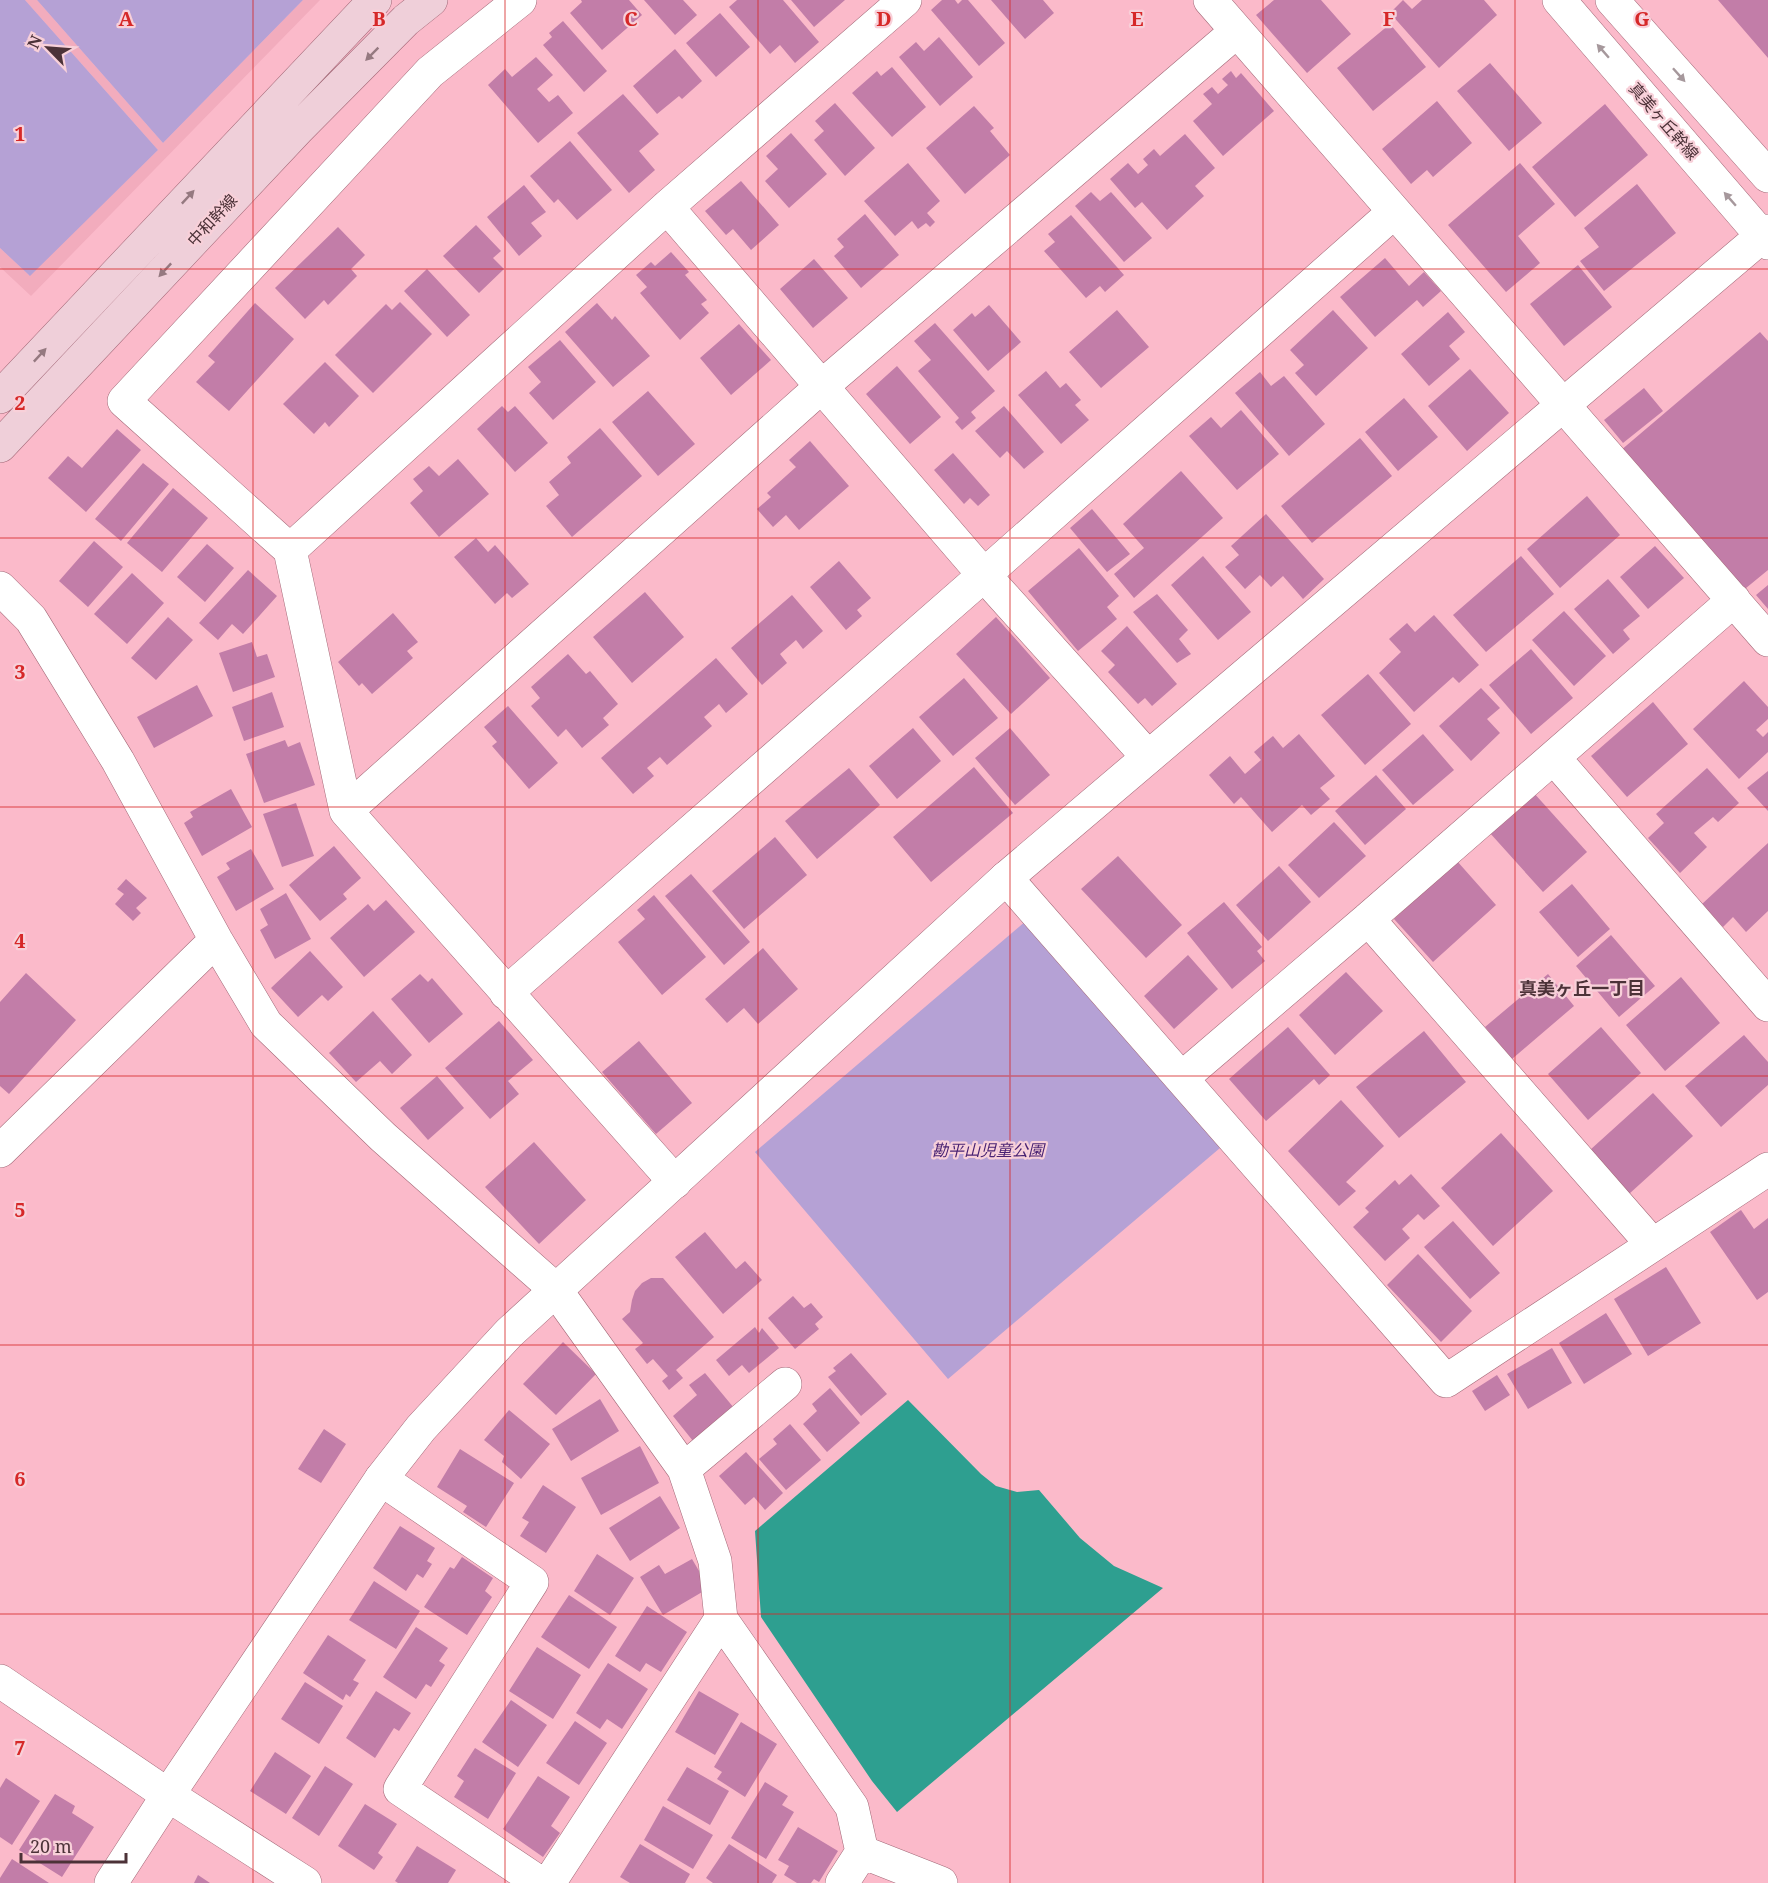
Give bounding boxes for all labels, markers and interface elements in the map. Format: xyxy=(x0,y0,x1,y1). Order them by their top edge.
text: A xyxy=(118,5,134,32)
text: B xyxy=(372,5,386,32)
text: C xyxy=(624,5,638,32)
text: D xyxy=(876,5,892,32)
text: E xyxy=(1130,5,1144,32)
text: F xyxy=(1383,5,1395,32)
text: G xyxy=(1634,5,1650,32)
north arrow xyxy=(18,18,78,78)
text: N xyxy=(22,31,47,52)
one-way arrow xyxy=(1597,44,1610,59)
one-way arrow xyxy=(365,47,380,61)
one-way arrow xyxy=(1672,67,1685,82)
street label: 真美ヶ丘幹線 xyxy=(1624,78,1704,164)
text: 1 xyxy=(14,120,26,147)
street label: 中和幹線 xyxy=(182,189,242,251)
one-way arrow xyxy=(181,191,195,205)
one-way arrow xyxy=(1724,192,1737,207)
one-way arrow xyxy=(158,263,172,278)
one-way arrow xyxy=(33,347,47,362)
text: 2 xyxy=(14,389,26,416)
text: 3 xyxy=(14,658,26,685)
text: 4 xyxy=(14,927,26,954)
district label: 真美ヶ丘一丁目 xyxy=(1519,976,1645,1000)
park label: 勘平山児童公園 xyxy=(932,1139,1046,1161)
text: 5 xyxy=(14,1196,26,1223)
text: 6 xyxy=(14,1465,26,1492)
text: 7 xyxy=(14,1734,26,1761)
scale bar xyxy=(21,1826,126,1864)
text: 20 m xyxy=(30,1834,72,1858)

